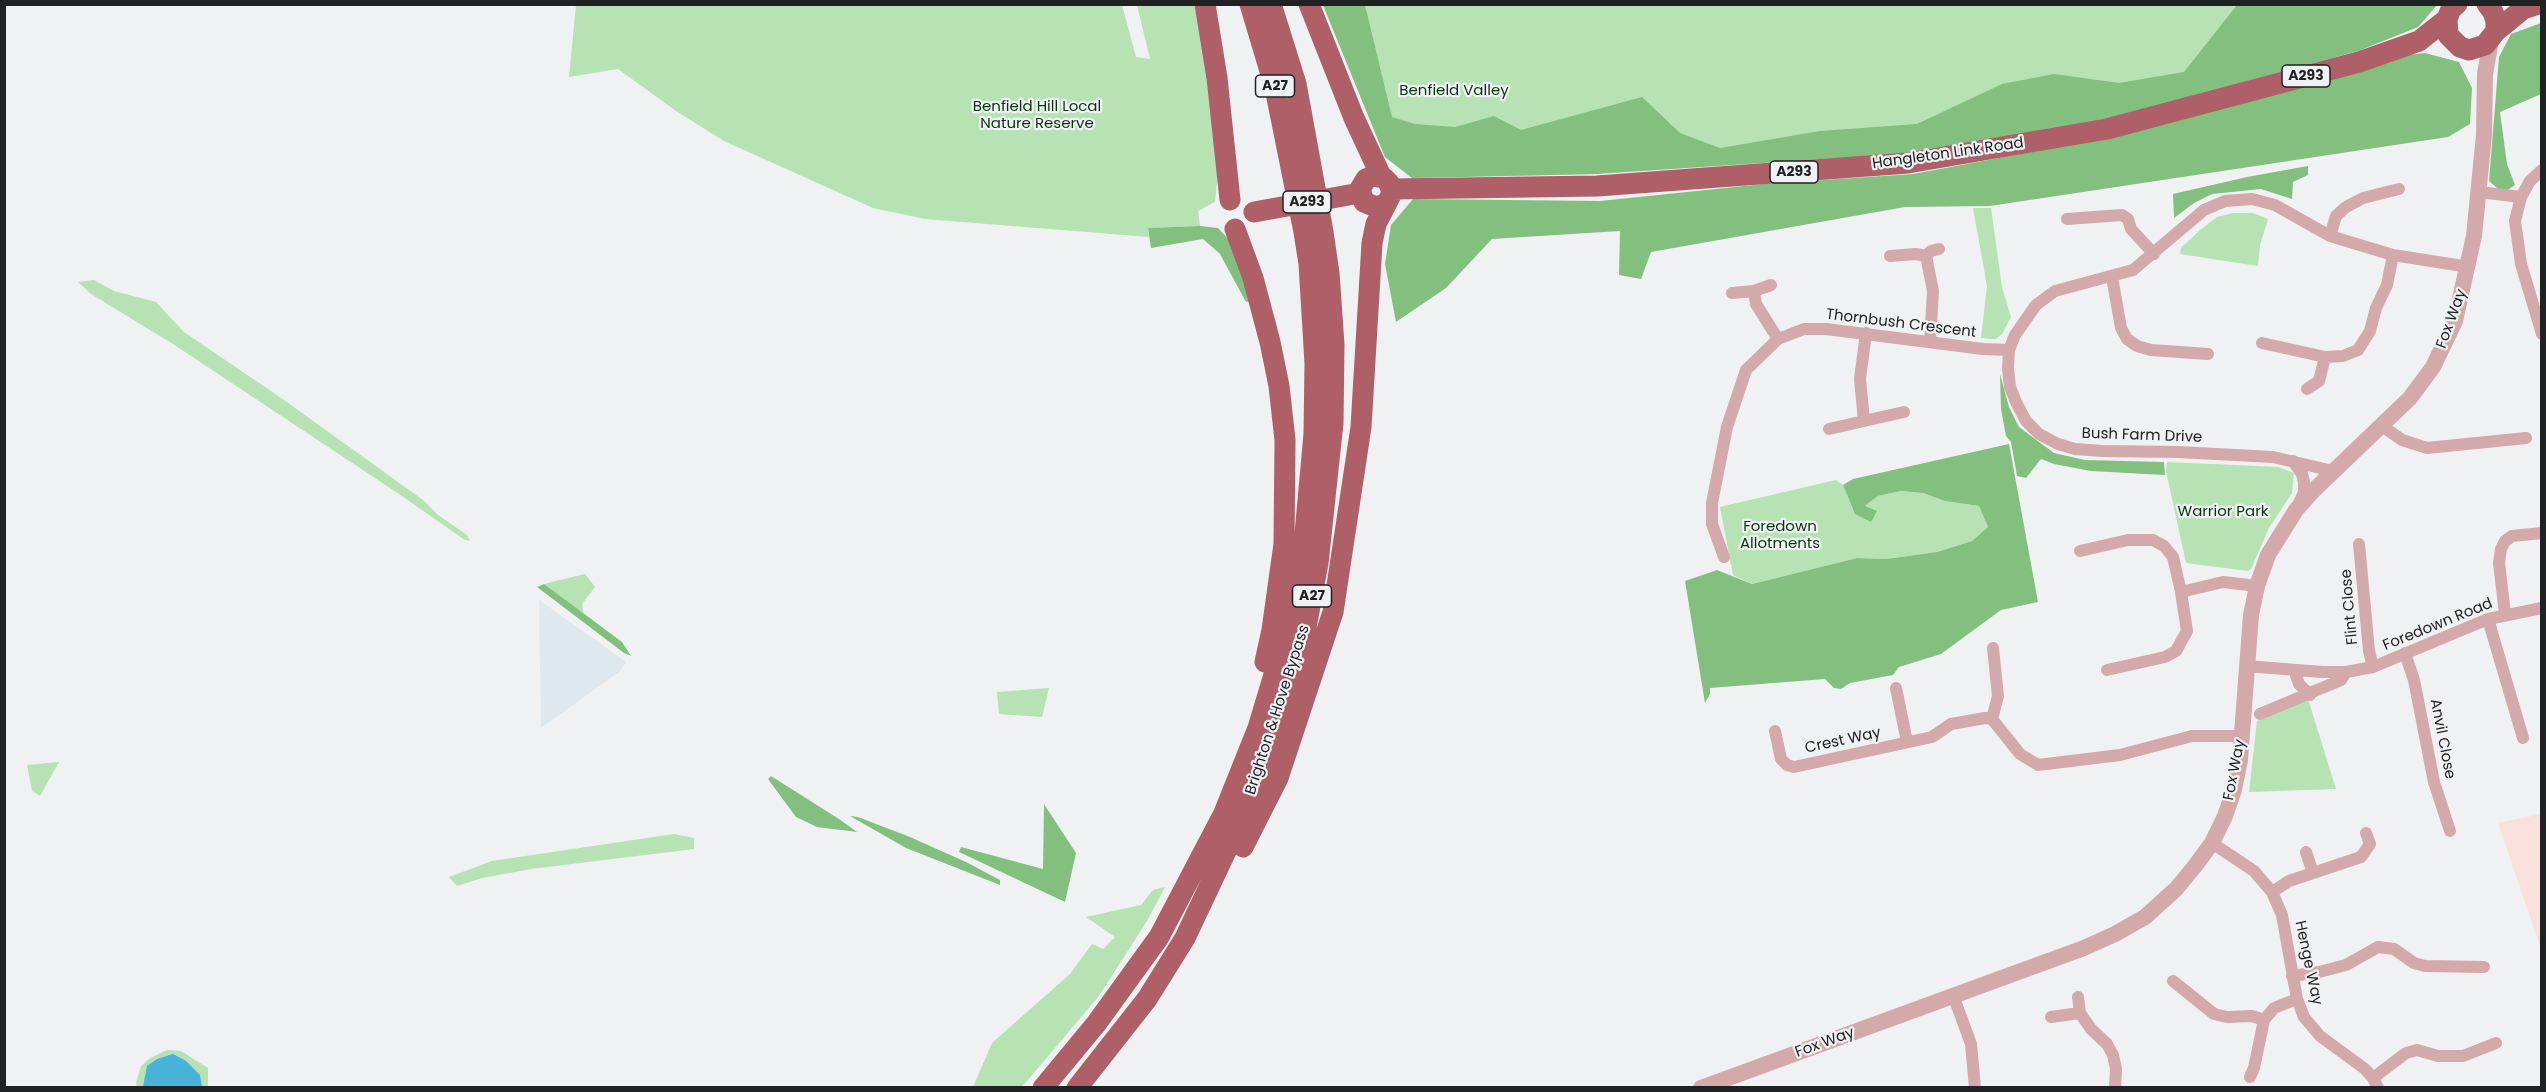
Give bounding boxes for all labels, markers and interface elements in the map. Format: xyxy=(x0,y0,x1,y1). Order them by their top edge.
road number: A293 xyxy=(2282,65,2330,87)
road number: A27 xyxy=(1256,75,1294,97)
park label: Benfield Valley xyxy=(1399,82,1509,100)
park label: Benfield Hill Local Nature Reserve xyxy=(973,98,1101,133)
street label: Hangleton Link Road xyxy=(1871,134,2025,174)
road number: A293 xyxy=(1770,161,1818,183)
road number: A293 xyxy=(1283,191,1331,213)
street label: Fox Way xyxy=(2433,287,2471,351)
street label: Thornbush Crescent xyxy=(1825,306,1977,342)
street label: Bush Farm Drive xyxy=(2081,425,2203,447)
park label: Warrior Park xyxy=(2177,503,2269,521)
park label: Foredown Allotments xyxy=(1740,518,1820,553)
street label: Flint Close xyxy=(2338,568,2362,646)
road number: A27 xyxy=(1292,585,1332,607)
street label: Foredown Road xyxy=(2381,595,2495,655)
street label: Brighton & Hove Bypass xyxy=(1242,623,1314,797)
street label: Anvil Close xyxy=(2425,697,2459,781)
street label: Crest Way xyxy=(1803,724,1883,758)
street label: Fox Way xyxy=(2220,738,2250,802)
street label: Henge Way xyxy=(2290,919,2326,1007)
street label: Fox Way xyxy=(1793,1024,1857,1062)

